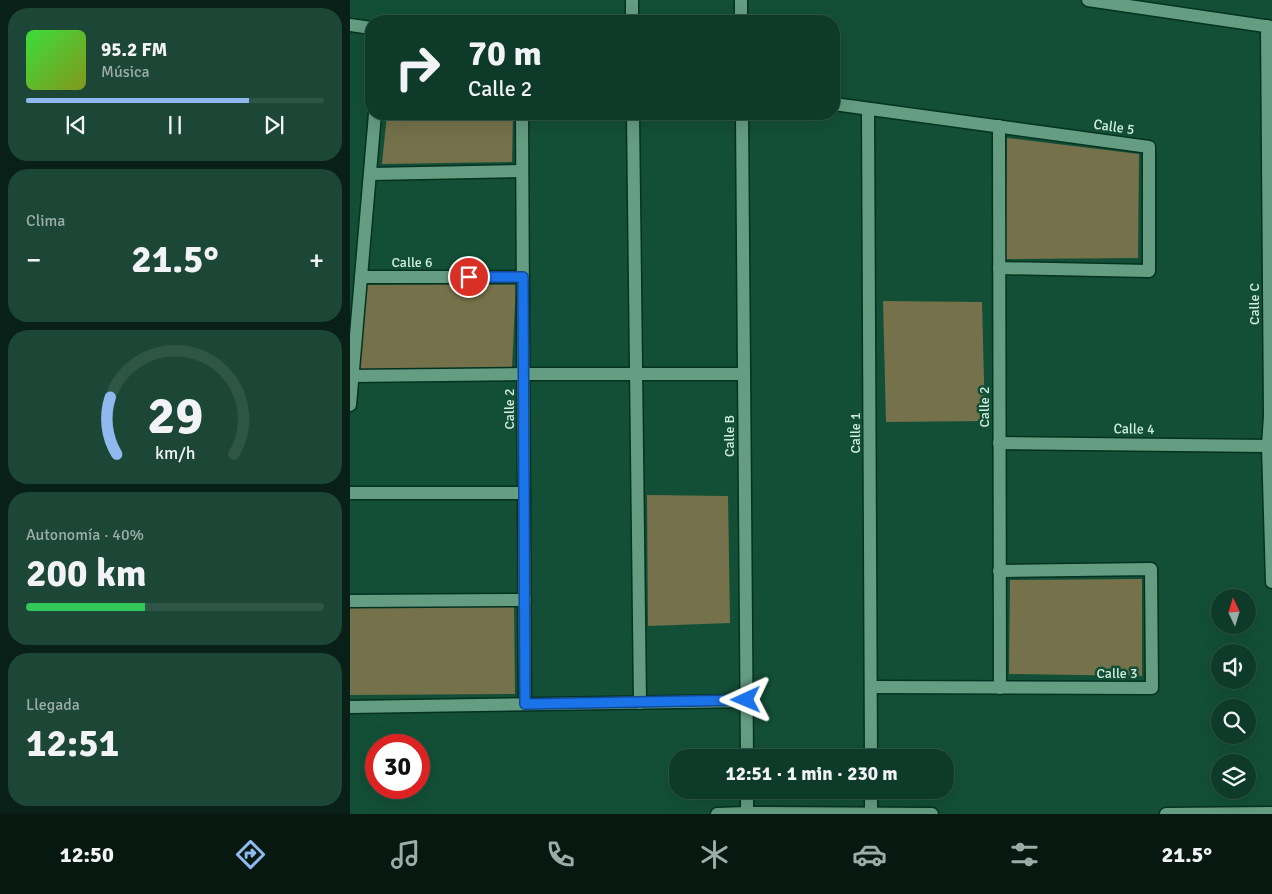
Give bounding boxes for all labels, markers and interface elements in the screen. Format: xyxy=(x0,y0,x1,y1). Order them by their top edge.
text: 70 m xyxy=(468,32,542,75)
icon: right xyxy=(385,35,450,100)
text: 95.2 FM xyxy=(101,38,167,62)
text: Música xyxy=(101,62,150,82)
text: Calle 2 xyxy=(468,75,532,102)
icon: previous xyxy=(62,111,90,139)
icon: pause xyxy=(161,111,189,139)
icon: next xyxy=(260,111,288,139)
street label: Calle 5 xyxy=(1092,116,1136,138)
text: Clima xyxy=(26,211,65,231)
text: 21.5° xyxy=(131,236,219,283)
text: − xyxy=(26,243,41,277)
text: + xyxy=(309,243,324,277)
street label: Calle 6 xyxy=(391,254,433,271)
pin xyxy=(448,256,490,298)
icon: arrive xyxy=(455,263,483,291)
street label: Calle C xyxy=(1246,283,1263,325)
text: 29 xyxy=(147,384,203,448)
street label: Calle 2 xyxy=(976,386,993,428)
street label: Calle 2 xyxy=(501,388,518,430)
street label: Calle 1 xyxy=(847,412,864,454)
street label: Calle B xyxy=(721,415,738,457)
street label: Calle 4 xyxy=(1113,420,1155,438)
text: km/h xyxy=(155,442,195,464)
text: Autonomía · 40% xyxy=(26,525,144,545)
text: 200 km xyxy=(26,550,147,597)
north arrow xyxy=(1211,589,1256,634)
map controls xyxy=(1211,589,1256,799)
button: sound xyxy=(1211,644,1256,689)
street label: Calle 3 xyxy=(1096,665,1138,682)
position arrow xyxy=(719,673,771,725)
text: Llegada xyxy=(26,695,80,715)
button: search xyxy=(1211,699,1256,744)
text: 12:51 xyxy=(26,720,119,767)
speed limit sign: 30 xyxy=(365,734,430,799)
button: layers xyxy=(1211,754,1256,799)
text: 12:51 · 1 min · 230 m xyxy=(725,762,898,786)
icon: directions xyxy=(233,837,268,872)
icon: music xyxy=(388,837,423,872)
icon: phone xyxy=(543,837,578,872)
icon: climate xyxy=(697,837,732,872)
icon: car xyxy=(852,837,887,872)
icon: filters xyxy=(1007,837,1042,872)
text: 12:50 xyxy=(60,841,114,868)
text: 21.5° xyxy=(1161,841,1212,868)

